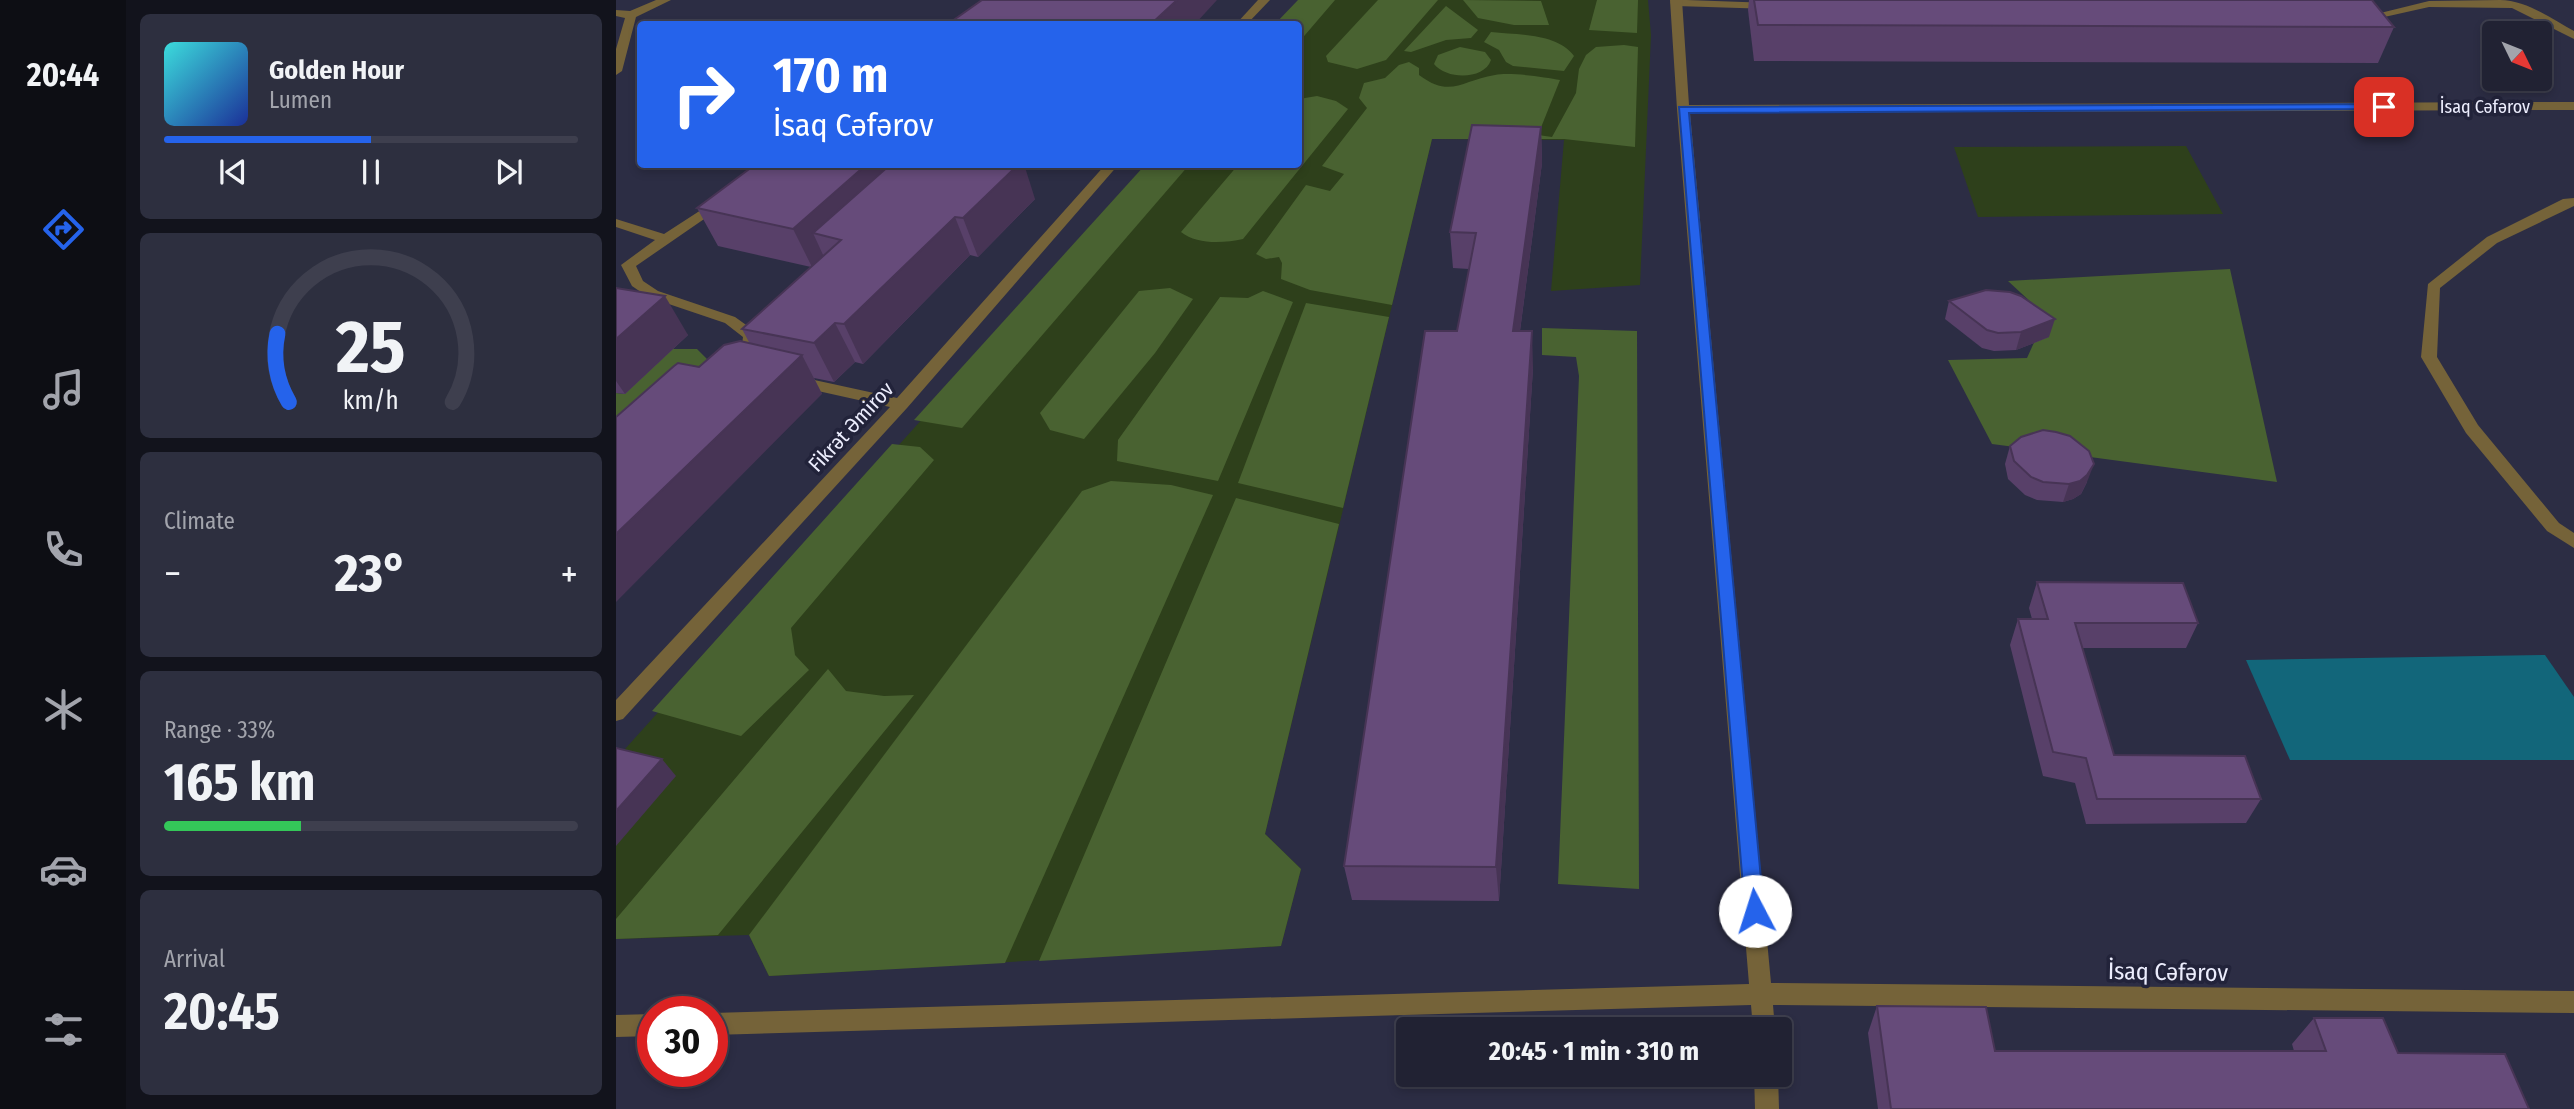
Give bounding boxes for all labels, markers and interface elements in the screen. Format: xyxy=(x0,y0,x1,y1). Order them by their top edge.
north arrow xyxy=(2482,21,2552,91)
map controls xyxy=(2482,21,2552,91)
text: 170 m xyxy=(773,46,889,105)
icon: right xyxy=(658,49,749,140)
text: Golden Hour xyxy=(269,55,404,86)
text: 20:44 xyxy=(27,56,99,94)
pin xyxy=(2354,77,2414,137)
text: Lumen xyxy=(269,86,332,114)
icon: arrive xyxy=(2365,88,2403,126)
street label: İsaq Cəfərov xyxy=(2440,96,2530,118)
text: İsaq Cəfərov xyxy=(773,106,933,144)
icon: previous xyxy=(214,153,252,191)
icon: pause xyxy=(352,153,390,191)
icon: next xyxy=(490,153,528,191)
icon: directions xyxy=(39,205,88,254)
text: 25 xyxy=(335,304,406,391)
icon: music xyxy=(39,365,88,414)
street label: Fikrət Əmirov xyxy=(803,376,900,477)
text: km/h xyxy=(343,385,399,415)
text: Climate xyxy=(164,507,235,535)
icon: phone xyxy=(39,525,88,574)
text: 23° xyxy=(334,542,407,605)
text: − xyxy=(164,551,181,597)
text: + xyxy=(561,551,578,597)
icon: climate xyxy=(39,685,88,734)
text: Range · 33% xyxy=(164,716,275,744)
text: 165 km xyxy=(164,751,315,814)
icon: car xyxy=(39,845,88,894)
position arrow xyxy=(1718,874,1792,948)
text: Arrival xyxy=(164,945,225,973)
street label: İsaq Cəfərov xyxy=(2108,957,2229,987)
text: 20:45 xyxy=(164,980,280,1043)
speed limit sign: 30 xyxy=(637,996,728,1087)
icon: filters xyxy=(39,1005,88,1054)
text: 20:45 · 1 min · 310 m xyxy=(1489,1036,1699,1067)

